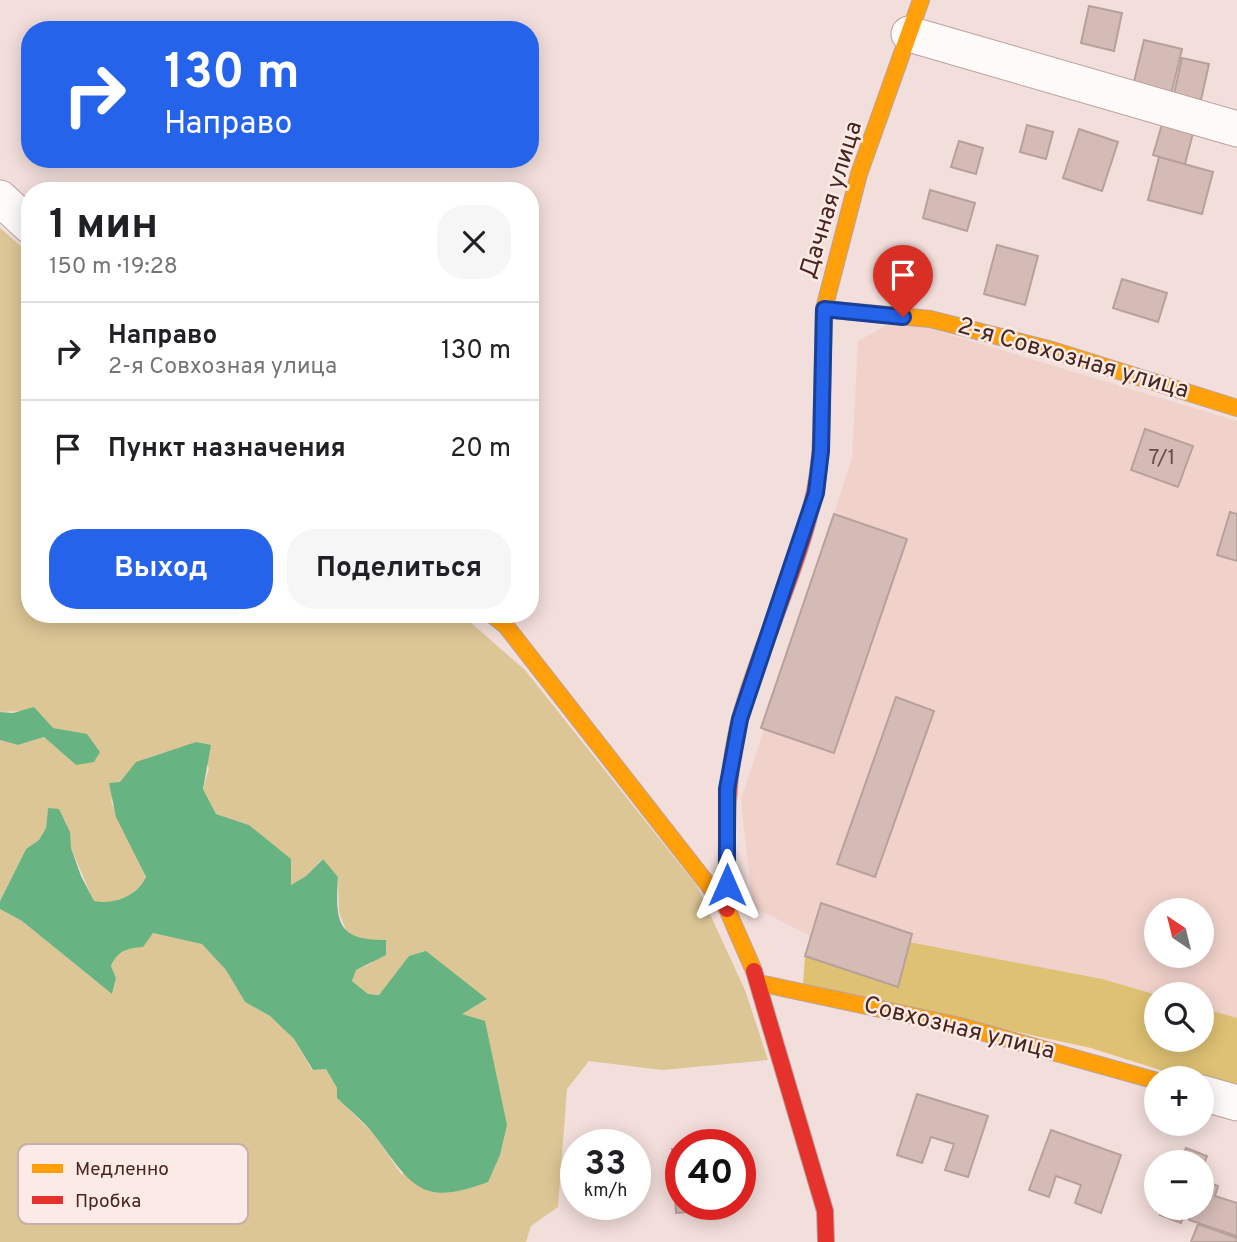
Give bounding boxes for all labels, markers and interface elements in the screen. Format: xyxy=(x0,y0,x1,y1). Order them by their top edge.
text: 130 m xyxy=(164,44,300,106)
icon: right xyxy=(49,49,140,140)
text: Направо xyxy=(164,105,292,145)
street label: Дачная улица xyxy=(794,118,870,282)
text: 1 мин xyxy=(49,200,158,253)
button: close xyxy=(437,205,511,279)
pin xyxy=(873,245,933,317)
text: 150 m · 19:28 xyxy=(49,253,178,282)
icon: arrive xyxy=(884,256,922,294)
street label: 2-я Совхозная улица xyxy=(954,312,1192,406)
text: Направо xyxy=(108,320,217,353)
icon: right xyxy=(49,332,87,370)
text: 130 m xyxy=(441,335,511,368)
text: 2-я Совхозная улица xyxy=(108,353,337,382)
icon: arrive xyxy=(49,430,87,468)
text: Пункт назначения xyxy=(108,433,346,466)
text: 20 m xyxy=(450,433,511,466)
house number: 7/1 xyxy=(1149,445,1175,472)
button: Выход xyxy=(49,529,273,609)
button: Поделиться xyxy=(287,529,511,609)
position arrow xyxy=(690,848,764,922)
north arrow xyxy=(1144,898,1214,968)
map controls xyxy=(1144,898,1214,1220)
button: search xyxy=(1144,982,1214,1052)
street label: Совхозная улица xyxy=(860,991,1058,1067)
button: + xyxy=(1144,1066,1214,1136)
speed limit sign: 40 xyxy=(665,1129,756,1220)
text: 33 xyxy=(585,1143,626,1187)
legend xyxy=(18,1144,248,1224)
button: − xyxy=(1144,1150,1214,1220)
text: Медленно xyxy=(75,1158,169,1182)
text: km/h xyxy=(584,1180,627,1203)
text: Пробка xyxy=(75,1190,141,1214)

